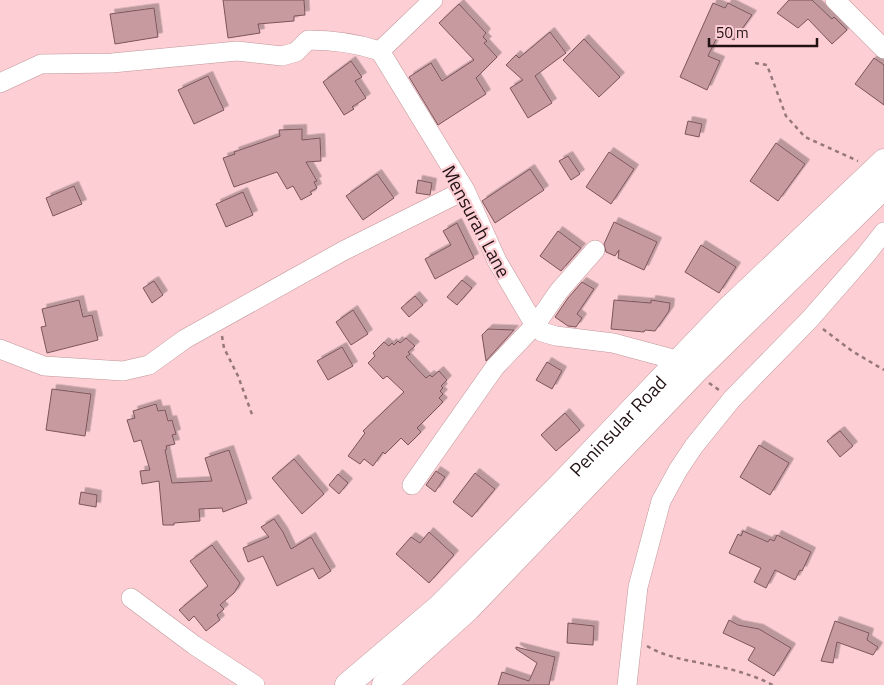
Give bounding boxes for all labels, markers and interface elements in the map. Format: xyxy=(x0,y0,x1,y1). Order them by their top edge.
scale bar xyxy=(709,15,816,47)
text: 50 m xyxy=(716,21,749,44)
street label: Mensurah Lane xyxy=(435,160,519,282)
street label: Peninsular Road xyxy=(562,368,672,482)

